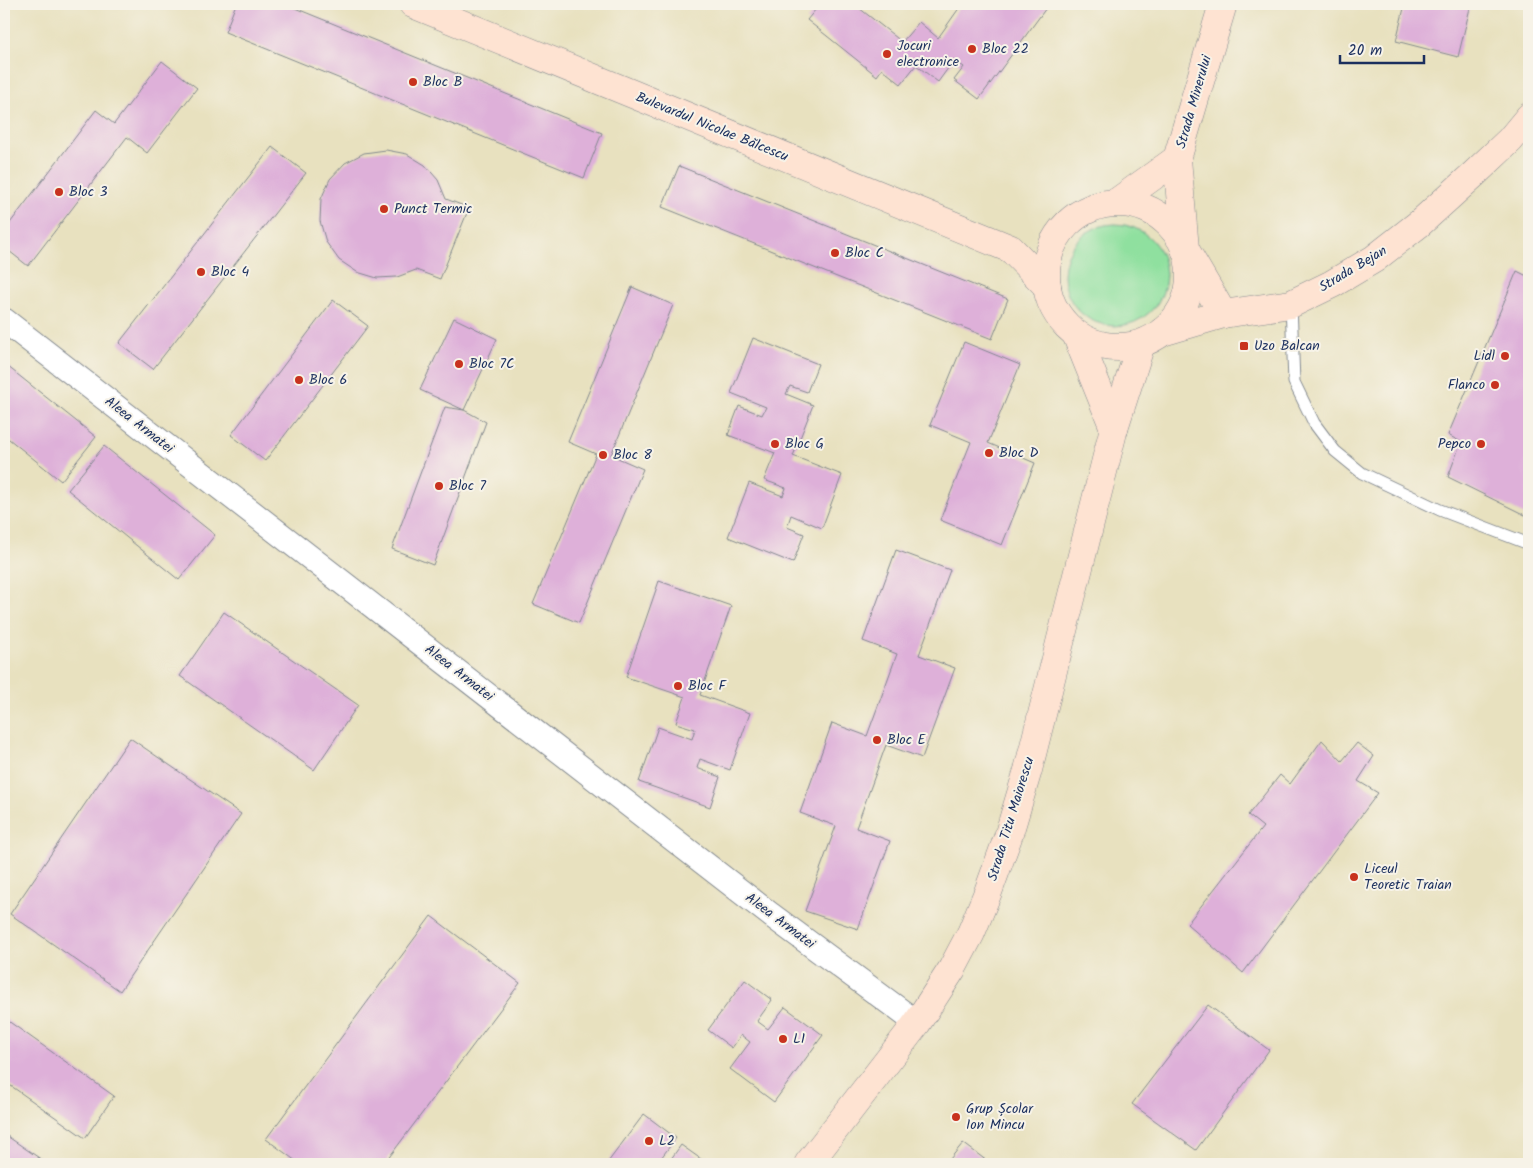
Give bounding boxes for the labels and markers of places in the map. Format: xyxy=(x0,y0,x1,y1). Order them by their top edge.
place label: Jocuri electronice xyxy=(897,35,960,73)
place label: Bloc 22 xyxy=(982,38,1029,60)
marker: Bloc 22 xyxy=(966,43,978,55)
marker: Jocuri electronice xyxy=(881,48,893,60)
place label: Bloc B xyxy=(423,71,463,93)
marker: Bloc B xyxy=(407,76,419,88)
place label: Bloc 3 xyxy=(69,181,108,203)
marker: Bloc 3 xyxy=(53,186,65,198)
place label: Punct Termic xyxy=(394,198,472,220)
marker: Punct Termic xyxy=(378,203,390,215)
place label: Bloc C xyxy=(845,242,884,264)
marker: Bloc C xyxy=(829,247,841,259)
place label: Bloc 4 xyxy=(211,261,250,283)
marker: Bloc 4 xyxy=(195,266,207,278)
place label: Uzo Balcan xyxy=(1254,335,1320,357)
marker: Uzo Balcan xyxy=(1238,340,1250,352)
place label: Lidl xyxy=(1474,345,1496,367)
marker: Lidl xyxy=(1499,350,1511,362)
place label: Bloc 7C xyxy=(469,353,514,375)
marker: Bloc 7C xyxy=(453,358,465,370)
place label: Bloc 6 xyxy=(309,369,347,391)
marker: Bloc 6 xyxy=(293,374,305,386)
place label: Flanco xyxy=(1448,374,1485,396)
marker: Flanco xyxy=(1489,379,1501,391)
place label: Bloc G xyxy=(785,433,824,455)
place label: Pepco xyxy=(1438,433,1471,455)
marker: Bloc G xyxy=(769,438,781,450)
marker: Pepco xyxy=(1475,438,1487,450)
place label: Bloc D xyxy=(999,442,1039,464)
place label: Bloc 8 xyxy=(613,444,653,466)
marker: Bloc D xyxy=(983,447,995,459)
marker: Bloc 8 xyxy=(597,449,609,461)
place label: Bloc 7 xyxy=(449,475,487,497)
marker: Bloc 7 xyxy=(433,480,445,492)
place label: Bloc F xyxy=(688,675,728,697)
marker: Bloc F xyxy=(672,680,684,692)
place label: Bloc E xyxy=(887,729,927,751)
marker: Bloc E xyxy=(871,734,883,746)
place label: Liceul Teoretic Traian xyxy=(1364,858,1452,896)
marker: Liceul Teoretic Traian xyxy=(1348,871,1360,883)
place label: L1 xyxy=(793,1028,805,1050)
marker: L1 xyxy=(777,1033,789,1045)
place label: Grup Școlar Ion Mincu xyxy=(966,1098,1034,1136)
marker: Grup Școlar Ion Mincu xyxy=(950,1111,962,1123)
place label: L2 xyxy=(659,1130,675,1152)
marker: L2 xyxy=(643,1135,655,1147)

